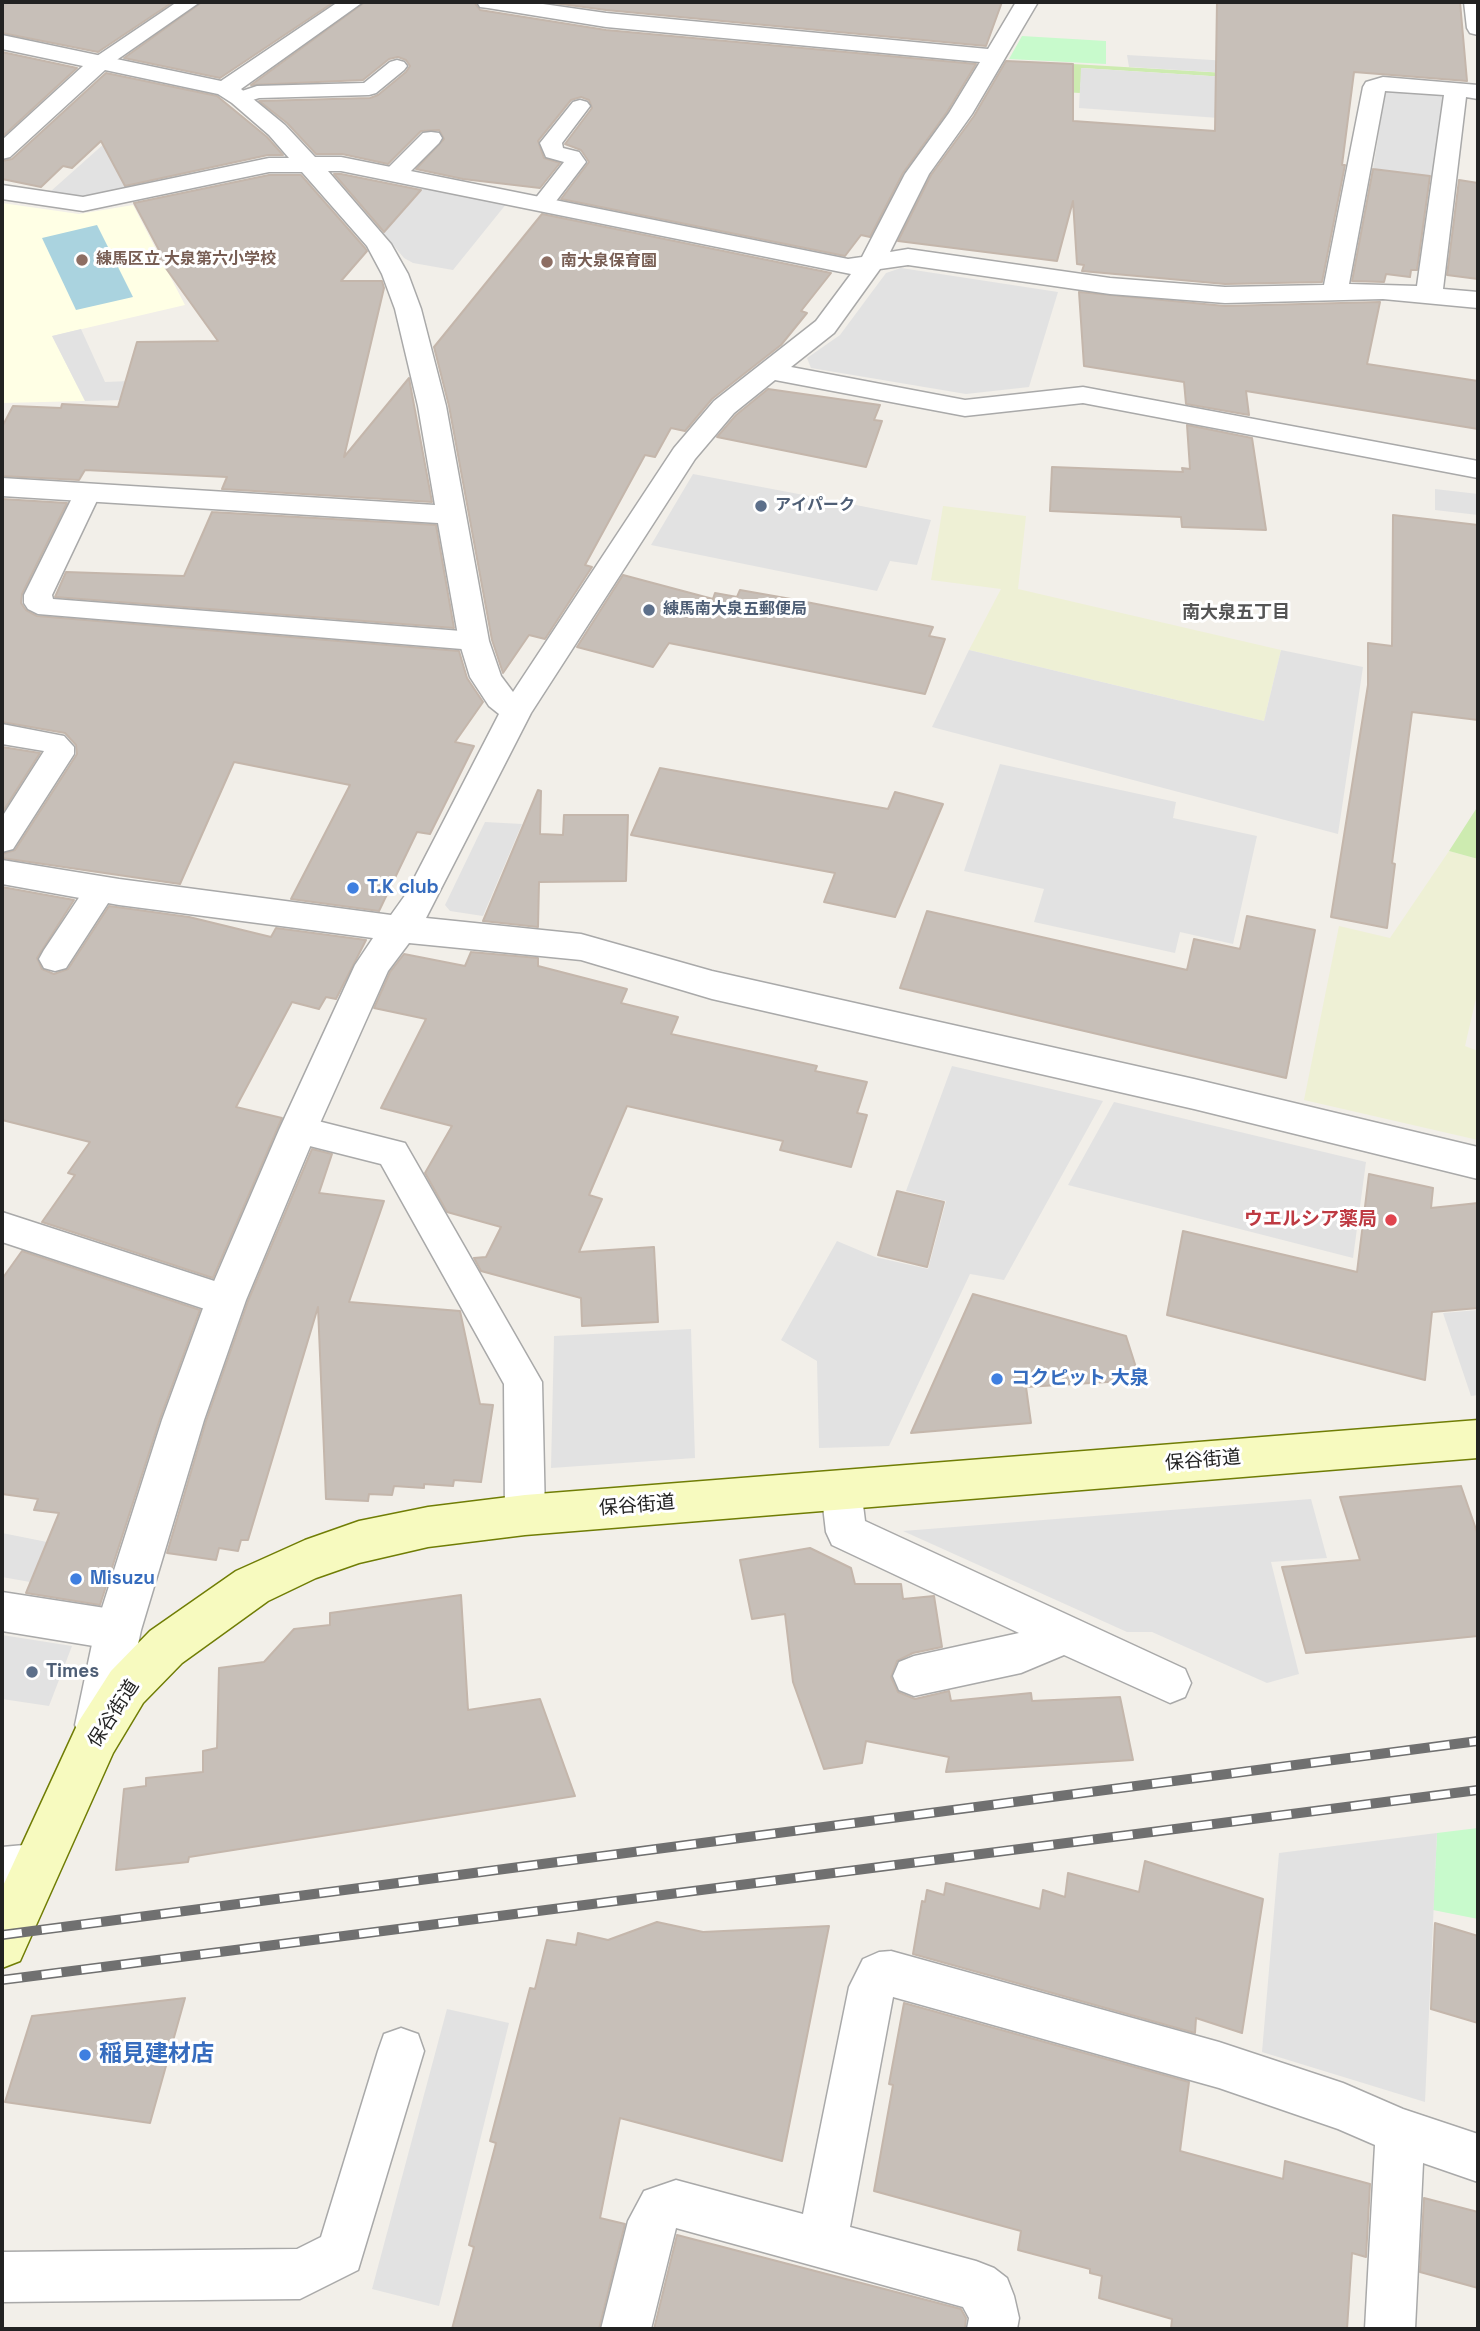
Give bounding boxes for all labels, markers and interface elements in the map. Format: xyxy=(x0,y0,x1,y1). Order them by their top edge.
place label: 練馬区立 大泉第六小学校 xyxy=(96,250,276,270)
marker: 練馬区立 大泉第六小学校 xyxy=(74,252,90,268)
place label: 南大泉保育園 xyxy=(561,252,657,272)
marker: 南大泉保育園 xyxy=(539,254,555,270)
place label: アイパーク xyxy=(775,496,855,516)
marker: アイパーク xyxy=(753,498,769,514)
place label: 練馬南大泉五郵便局 xyxy=(663,600,807,620)
marker: 練馬南大泉五郵便局 xyxy=(641,602,657,618)
district label: 南大泉五丁目 xyxy=(1182,602,1290,624)
place label: T.K club xyxy=(367,877,439,899)
marker: T.K club xyxy=(345,880,361,896)
place label: ウエルシア薬局 xyxy=(1244,1209,1377,1231)
marker: ウエルシア薬局 xyxy=(1383,1212,1399,1228)
place label: コクピット 大泉 xyxy=(1011,1368,1149,1390)
marker: コクピット 大泉 xyxy=(989,1371,1005,1387)
street label: 保谷街道 xyxy=(1164,1446,1242,1476)
street label: 保谷街道 xyxy=(598,1491,676,1521)
place label: Misuzu xyxy=(90,1568,155,1590)
marker: Misuzu xyxy=(68,1571,84,1587)
place label: Times xyxy=(46,1661,99,1683)
marker: Times xyxy=(24,1664,40,1680)
street label: 保谷街道 xyxy=(84,1676,144,1752)
place label: 稲見建材店 xyxy=(99,2041,214,2069)
marker: 稲見建材店 xyxy=(77,2047,93,2063)

